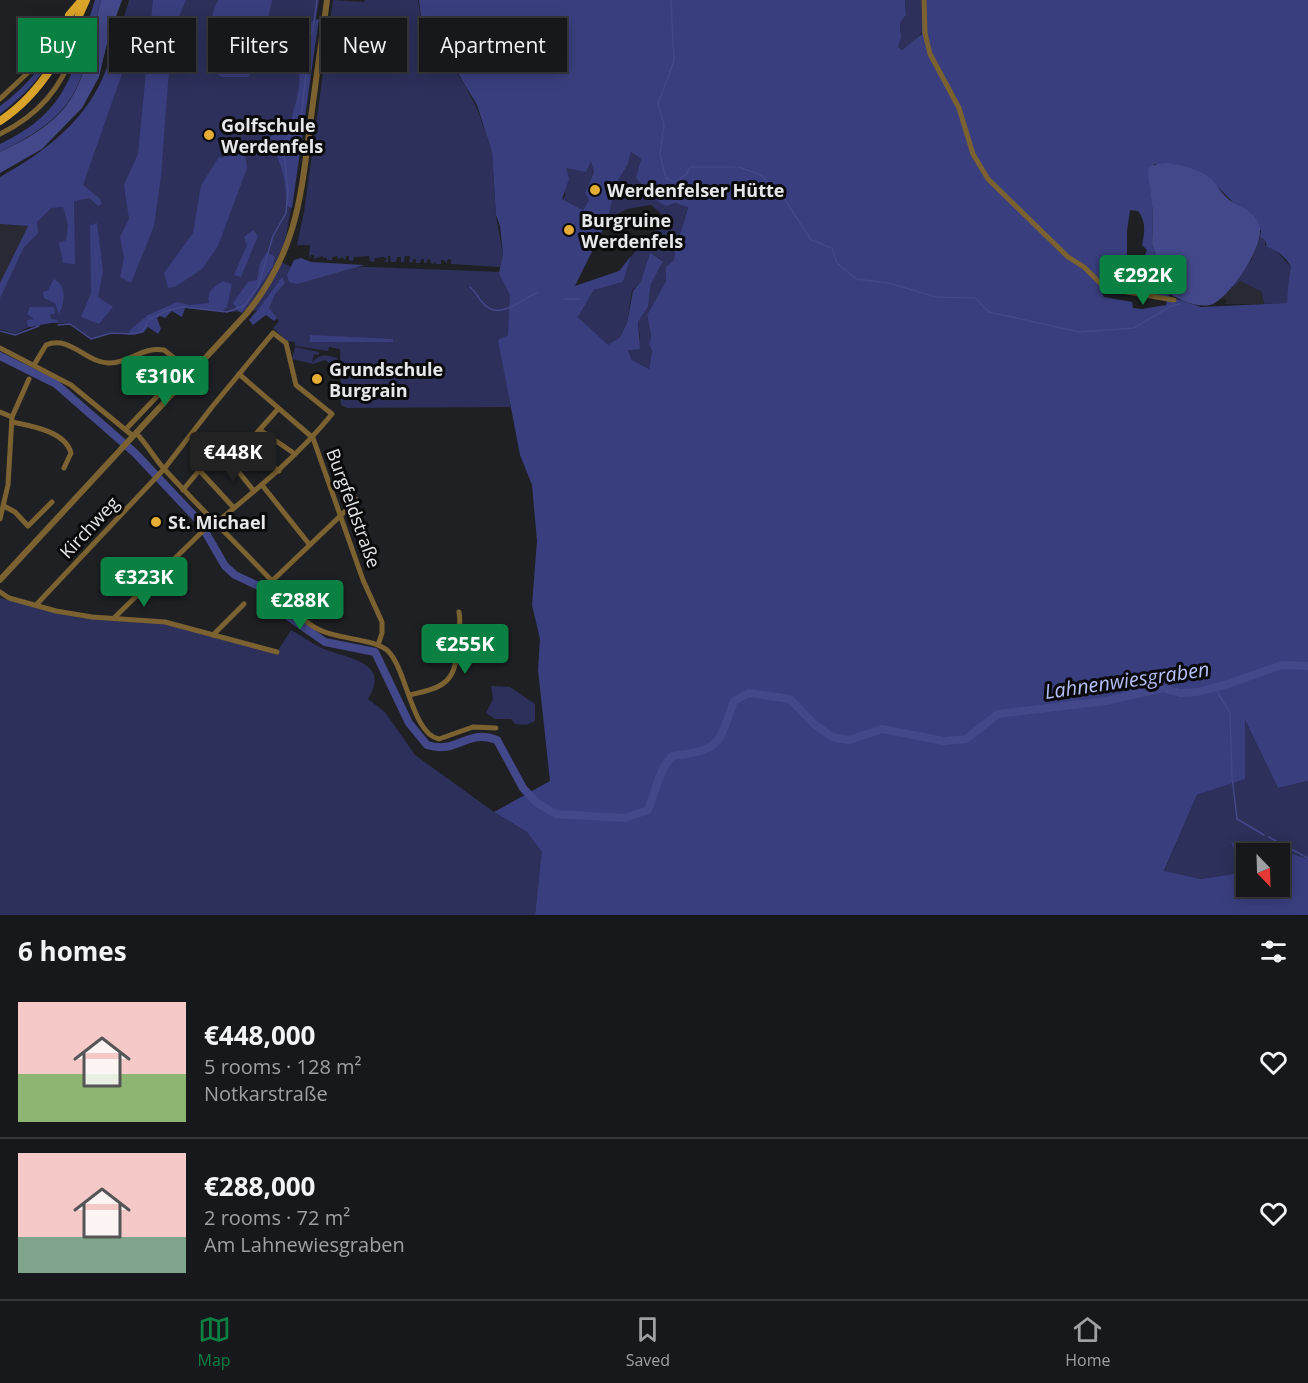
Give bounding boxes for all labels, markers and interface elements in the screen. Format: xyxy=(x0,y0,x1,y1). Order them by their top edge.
chip: Buy xyxy=(18,18,97,72)
chip: Rent xyxy=(109,18,196,72)
chip: Filters xyxy=(208,18,309,72)
chip: New xyxy=(321,18,407,72)
chip: Apartment xyxy=(419,18,567,72)
place label: Golfschule Werdenfels xyxy=(221,113,323,158)
marker: Golfschule Werdenfels xyxy=(202,128,216,142)
place label: Werdenfelser Hütte xyxy=(607,178,784,202)
marker: Werdenfelser Hütte xyxy=(588,183,602,197)
place label: Burgruine Werdenfels xyxy=(581,208,683,253)
marker: Burgruine Werdenfels xyxy=(562,223,576,237)
pin: €292K xyxy=(1101,255,1185,306)
text: €292K xyxy=(1113,261,1173,288)
pin: €310K xyxy=(123,356,207,407)
place label: Grundschule Burgrain xyxy=(329,357,443,402)
text: €310K xyxy=(135,362,195,389)
marker: Grundschule Burgrain xyxy=(310,372,324,386)
pin: €448K xyxy=(191,432,275,483)
text: €448K xyxy=(203,438,263,465)
street label: Burgfeldstraße xyxy=(321,445,387,571)
street label: Kirchweg xyxy=(54,491,124,563)
place label: St. Michael xyxy=(168,510,266,534)
marker: St. Michael xyxy=(149,515,163,529)
pin: €323K xyxy=(102,557,186,608)
text: €323K xyxy=(114,563,174,590)
pin: €288K xyxy=(258,580,342,631)
text: €288K xyxy=(270,586,330,613)
pin: €255K xyxy=(423,624,507,675)
text: €255K xyxy=(435,630,495,657)
water label: Lahnenwiesgraben xyxy=(1043,655,1211,705)
north arrow xyxy=(1236,843,1290,897)
map controls xyxy=(1236,843,1290,897)
text: 6 homes xyxy=(18,933,127,969)
icon: filters xyxy=(1257,935,1290,968)
text: €448,000 xyxy=(204,1017,315,1053)
icon: home xyxy=(66,1026,138,1098)
icon: heart xyxy=(1257,1046,1290,1079)
text: 5 rooms · 128 m² xyxy=(204,1053,362,1080)
text: Notkarstraße xyxy=(204,1080,328,1107)
text: €288,000 xyxy=(204,1168,315,1204)
icon: home xyxy=(66,1177,138,1249)
icon: heart xyxy=(1257,1197,1290,1230)
text: 2 rooms · 72 m² xyxy=(204,1204,350,1231)
text: Am Lahnewiesgraben xyxy=(204,1231,405,1258)
tab: Map xyxy=(198,1313,231,1371)
tab: Saved xyxy=(626,1313,670,1371)
tab: Home xyxy=(1065,1313,1110,1371)

